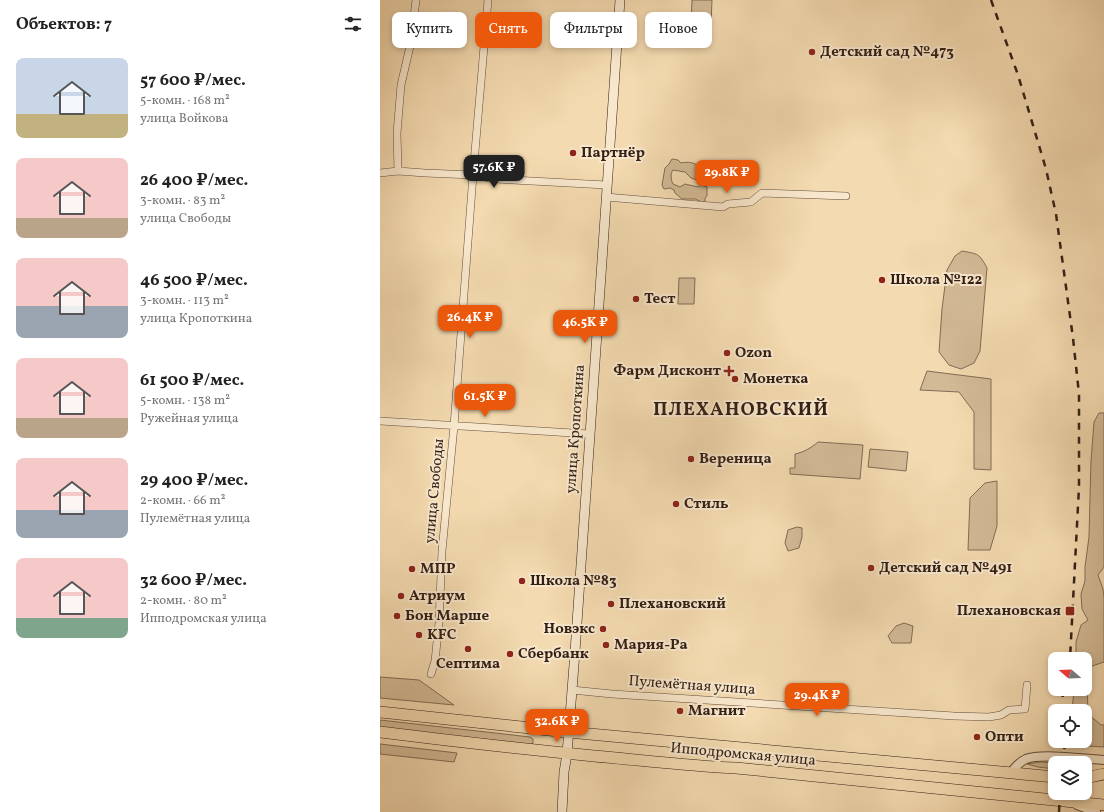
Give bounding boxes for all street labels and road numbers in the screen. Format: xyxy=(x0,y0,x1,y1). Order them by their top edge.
street label: улица Кропоткина xyxy=(561,364,591,494)
street label: улица Свободы xyxy=(420,437,450,544)
street label: Пулемётная улица xyxy=(628,671,756,701)
street label: Ипподромская улица xyxy=(669,738,817,772)

